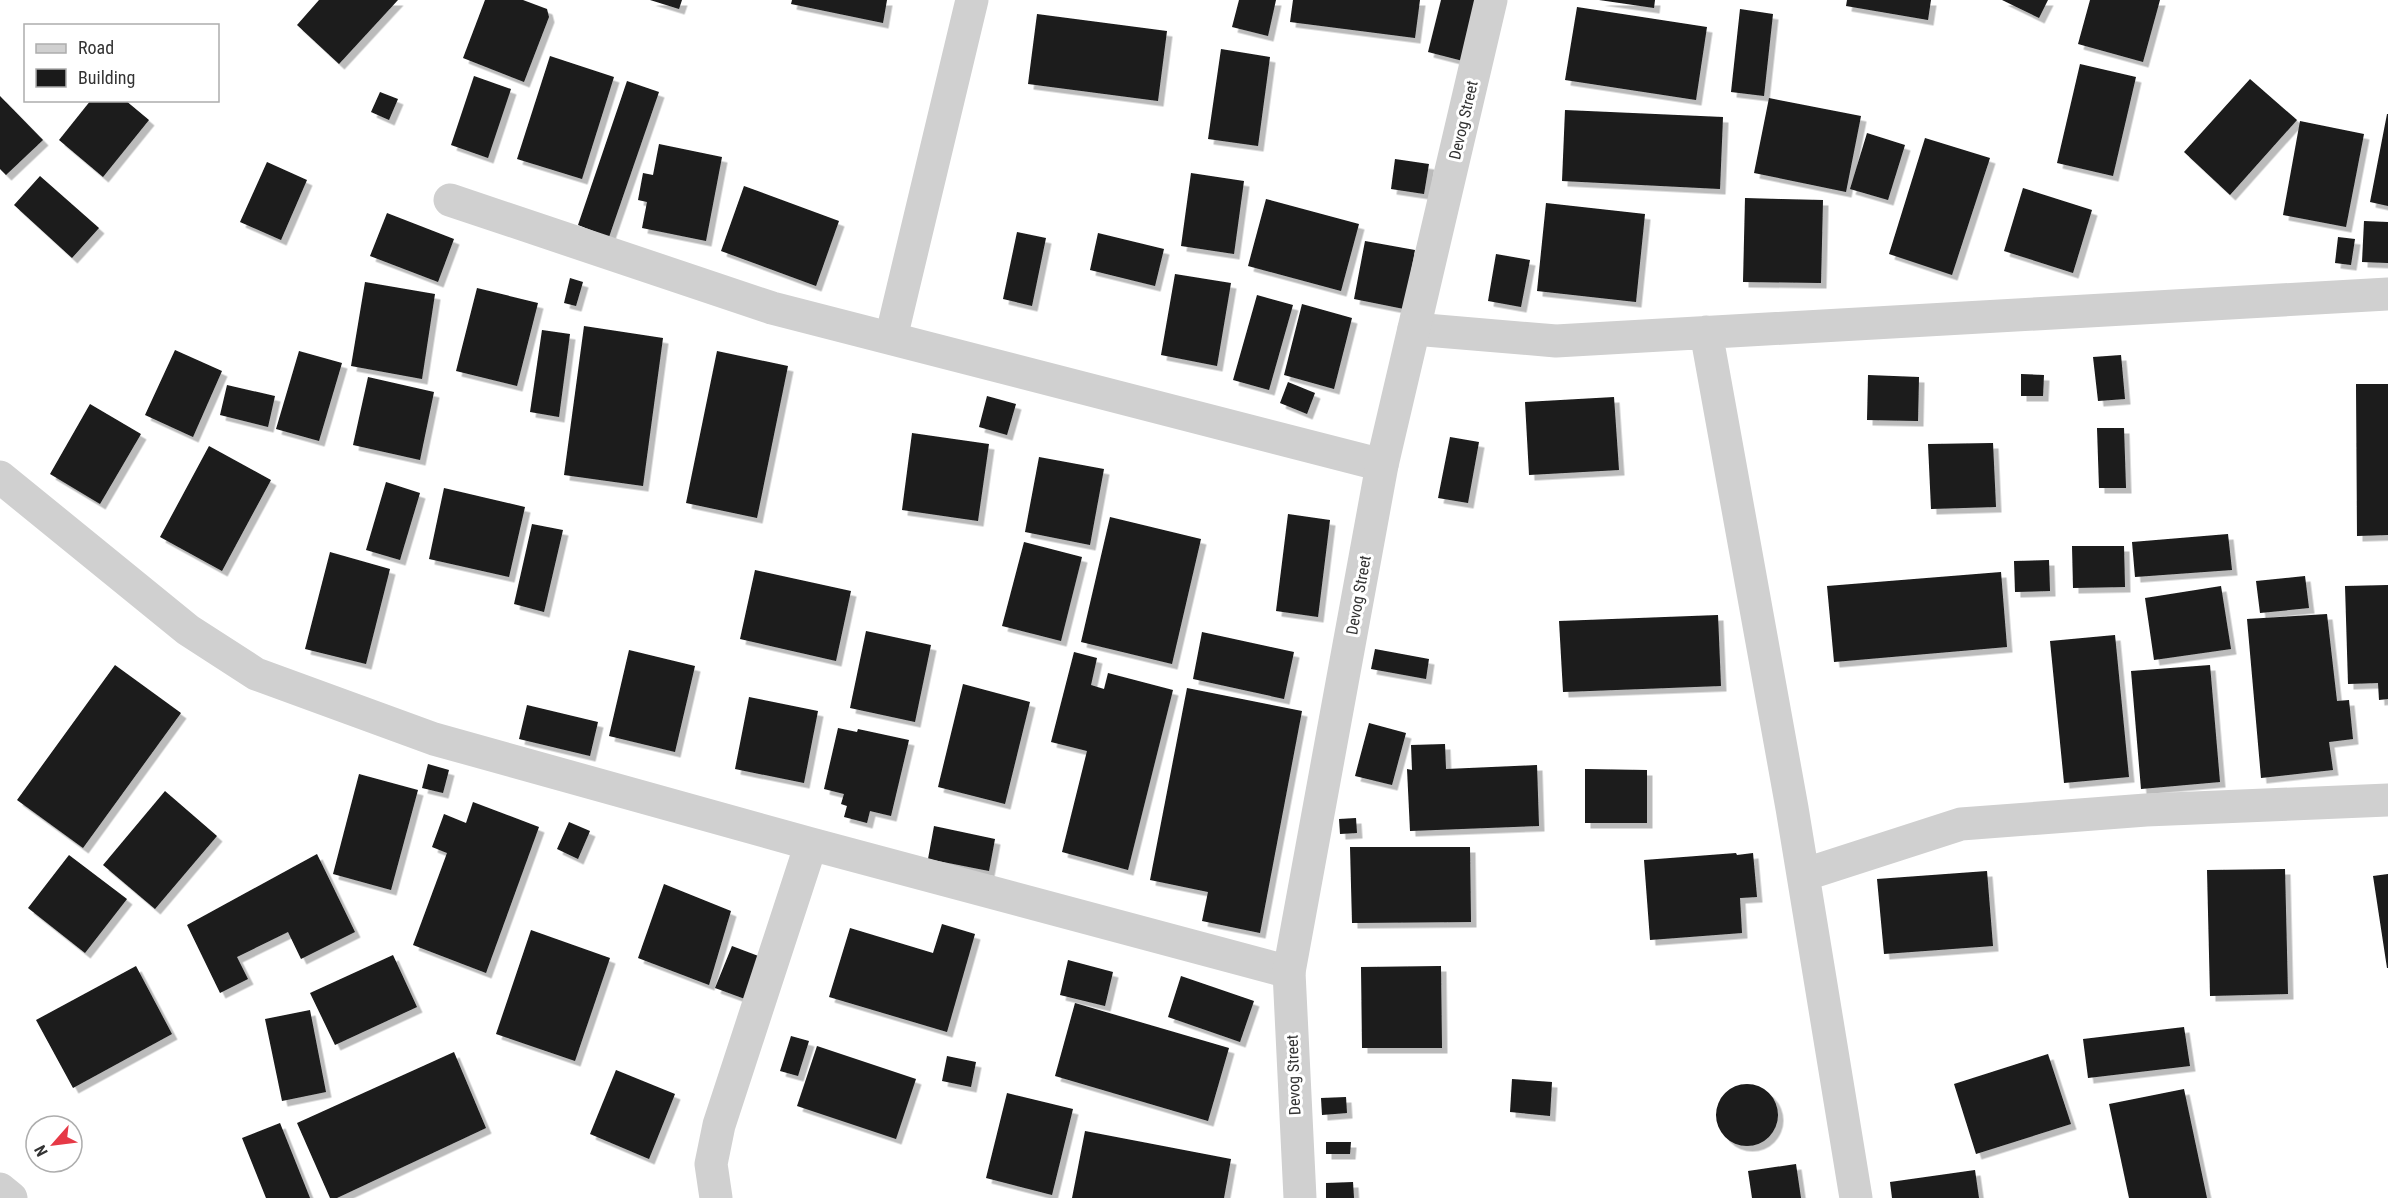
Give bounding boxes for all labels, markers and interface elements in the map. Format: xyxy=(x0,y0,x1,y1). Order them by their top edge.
legend xyxy=(24,24,219,102)
text: Road xyxy=(78,37,114,58)
text: Building xyxy=(78,67,135,88)
street label: Devog Street xyxy=(1445,79,1482,161)
street label: Devog Street xyxy=(1342,554,1375,636)
street label: Devog Street xyxy=(1283,1034,1304,1115)
north arrow xyxy=(24,1114,84,1174)
text: N xyxy=(31,1142,52,1160)

